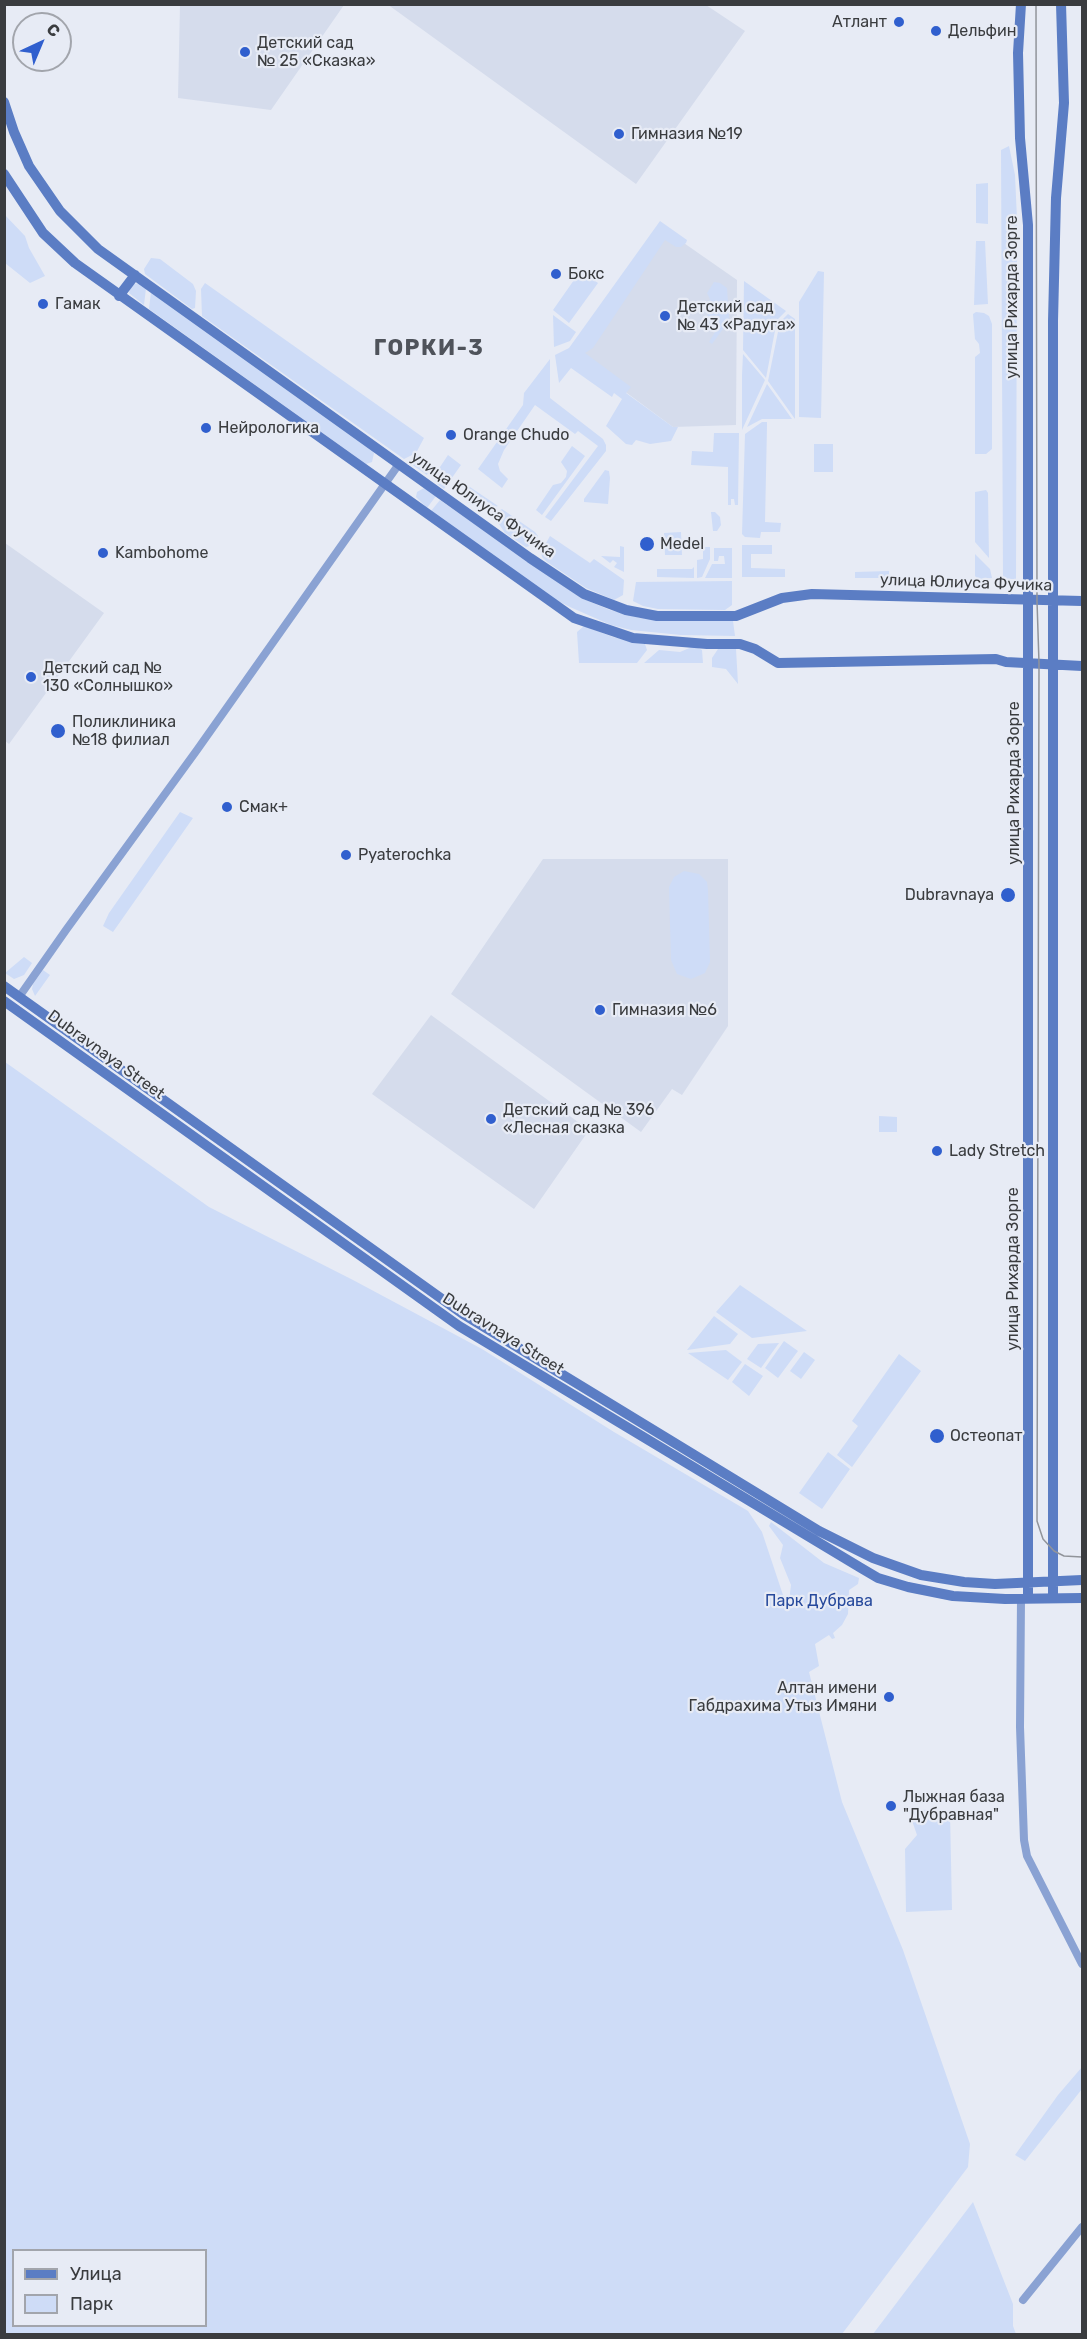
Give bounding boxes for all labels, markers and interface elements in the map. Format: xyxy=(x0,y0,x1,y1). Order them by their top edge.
north arrow xyxy=(12,12,72,72)
place label: Атлант xyxy=(832,12,887,32)
marker: Атлант xyxy=(892,15,906,29)
text: С xyxy=(43,19,64,41)
place label: Дельфин xyxy=(948,21,1016,41)
marker: Дельфин xyxy=(929,24,943,38)
place label: Детский сад № 25 «Сказка» xyxy=(257,33,375,71)
marker: Детский сад № 25 «Сказка» xyxy=(238,45,252,59)
place label: Гимназия №19 xyxy=(631,124,743,144)
marker: Гимназия №19 xyxy=(612,127,626,141)
street label: улица Рихарда Зорге xyxy=(1002,215,1022,379)
place label: Бокс xyxy=(568,264,604,284)
marker: Бокс xyxy=(549,267,563,281)
place label: Гамак xyxy=(55,294,101,314)
marker: Гамак xyxy=(36,297,50,311)
place label: Детский сад № 43 «Радуга» xyxy=(677,297,796,335)
marker: Детский сад № 43 «Радуга» xyxy=(658,309,672,323)
district label: ГОРКИ-3 xyxy=(374,336,484,362)
place label: Нейрологика xyxy=(218,418,319,438)
marker: Нейрологика xyxy=(199,421,213,435)
place label: Orange Chudo xyxy=(463,425,569,445)
marker: Orange Chudo xyxy=(444,428,458,442)
street label: улица Юлиуса Фучика xyxy=(407,448,559,562)
place label: Medel xyxy=(660,534,704,554)
marker: Medel xyxy=(638,535,656,553)
place label: Kambohome xyxy=(115,543,208,563)
marker: Kambohome xyxy=(96,546,110,560)
street label: улица Юлиуса Фучика xyxy=(880,570,1052,596)
place label: Детский сад № 130 «Солнышко» xyxy=(43,658,173,696)
marker: Детский сад № 130 «Солнышко» xyxy=(24,670,38,684)
street label: улица Рихарда Зорге xyxy=(1004,701,1024,865)
place label: Поликлиника №18 филиал xyxy=(72,712,176,750)
marker: Поликлиника №18 филиал xyxy=(49,722,67,740)
place label: Смак+ xyxy=(239,797,288,817)
marker: Смак+ xyxy=(220,800,234,814)
place label: Pyaterochka xyxy=(358,845,451,865)
marker: Pyaterochka xyxy=(339,848,353,862)
place label: Dubravnaya xyxy=(905,885,994,905)
marker: Dubravnaya xyxy=(999,886,1017,904)
place label: Гимназия №6 xyxy=(612,1000,717,1020)
marker: Гимназия №6 xyxy=(593,1003,607,1017)
street label: Dubravnaya Street xyxy=(44,1006,168,1104)
place label: Детский сад № 396 «Лесная сказка xyxy=(503,1100,655,1138)
marker: Детский сад № 396 «Лесная сказка xyxy=(484,1112,498,1126)
place label: Lady Stretch xyxy=(949,1141,1045,1161)
marker: Lady Stretch xyxy=(930,1144,944,1158)
street label: улица Рихарда Зорге xyxy=(1003,1187,1023,1351)
street label: Dubravnaya Street xyxy=(439,1289,567,1379)
place label: Остеопат xyxy=(950,1426,1022,1446)
marker: Остеопат xyxy=(928,1427,946,1445)
park label: Парк Дубрава xyxy=(765,1591,873,1611)
place label: Алтан имени Габдрахима Утыз Имяни xyxy=(688,1678,877,1716)
marker: Алтан имени Габдрахима Утыз Имяни xyxy=(882,1690,896,1704)
place label: Лыжная база "Дубравная" xyxy=(903,1787,1005,1825)
marker: Лыжная база "Дубравная" xyxy=(884,1799,898,1813)
legend xyxy=(12,2249,207,2327)
text: Улица xyxy=(70,2263,122,2285)
text: Парк xyxy=(70,2293,113,2315)

